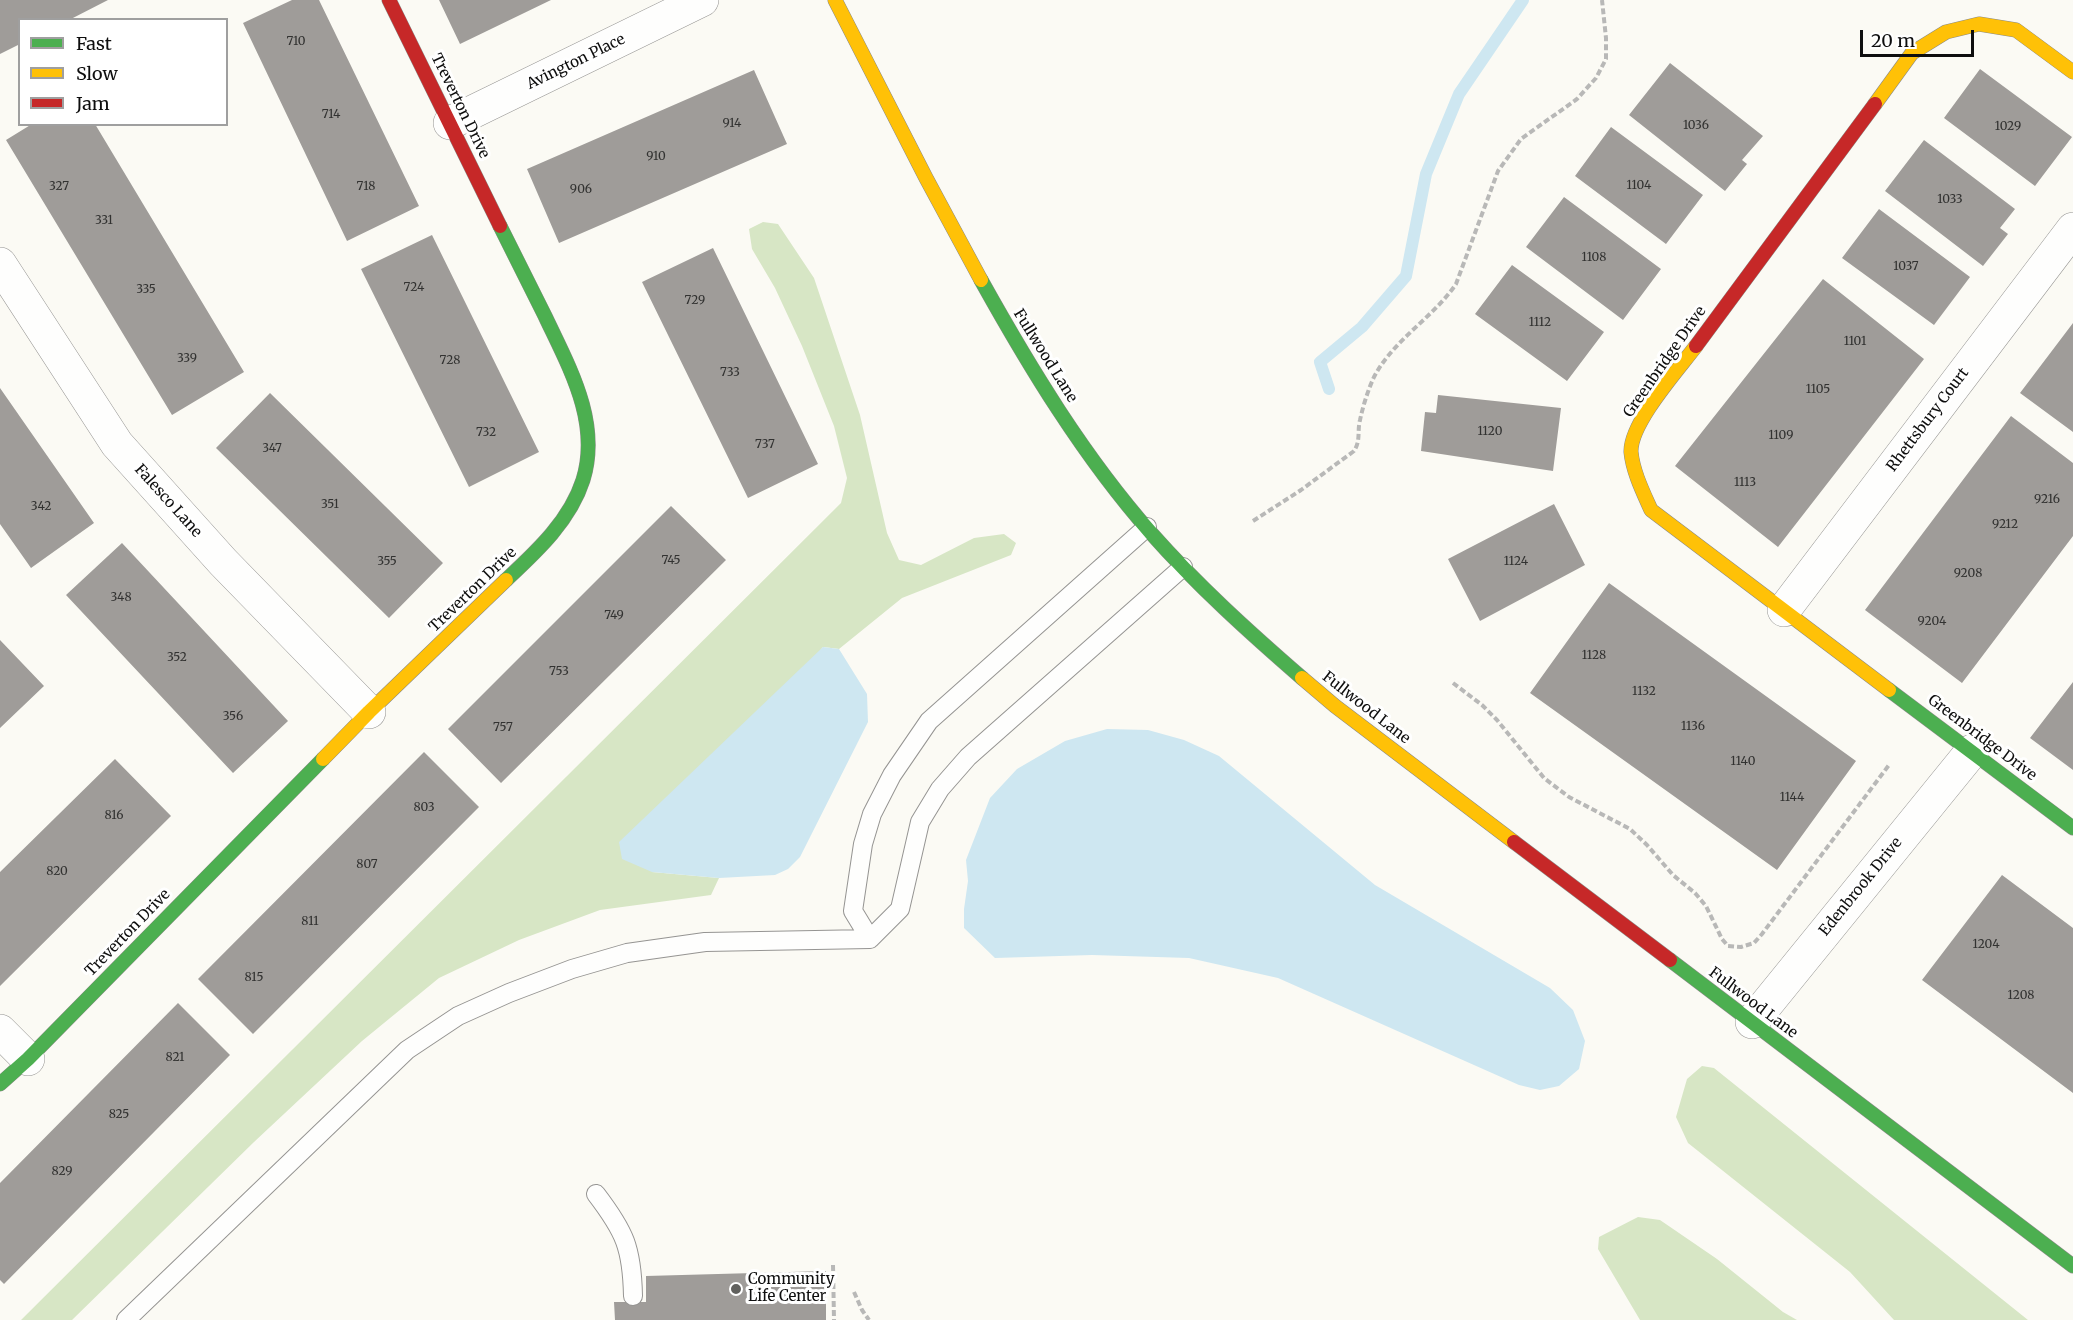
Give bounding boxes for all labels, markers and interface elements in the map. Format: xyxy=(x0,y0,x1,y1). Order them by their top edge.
legend xyxy=(18,18,228,126)
scale bar xyxy=(1863,18,1977,56)
text: 20 m xyxy=(1871,29,1915,52)
street label: Avington Place xyxy=(524,30,628,94)
text: Fast xyxy=(76,32,112,55)
house number: 710 xyxy=(286,35,306,49)
street label: Treverton Drive xyxy=(427,51,493,161)
text: Slow xyxy=(76,62,118,85)
text: Jam xyxy=(76,92,110,115)
house number: 714 xyxy=(322,108,340,122)
house number: 914 xyxy=(723,117,741,131)
house number: 1036 xyxy=(1683,119,1709,133)
house number: 1029 xyxy=(1995,120,2021,134)
house number: 910 xyxy=(646,150,666,164)
house number: 1104 xyxy=(1627,179,1651,193)
house number: 327 xyxy=(49,180,69,194)
house number: 718 xyxy=(357,180,375,194)
house number: 906 xyxy=(570,183,592,197)
house number: 1033 xyxy=(1937,193,1963,207)
house number: 331 xyxy=(95,214,113,228)
house number: 1108 xyxy=(1582,251,1606,265)
house number: 1037 xyxy=(1893,260,1919,274)
house number: 724 xyxy=(404,281,424,295)
house number: 335 xyxy=(136,283,156,297)
house number: 729 xyxy=(685,294,705,308)
street label: Greenbridge Drive xyxy=(1620,303,1710,421)
street label: Fullwood Lane xyxy=(1009,306,1081,406)
house number: 1112 xyxy=(1529,316,1551,330)
house number: 1101 xyxy=(1844,335,1866,349)
house number: 339 xyxy=(177,352,197,366)
house number: 728 xyxy=(440,354,460,368)
street label: Rhettsbury Court xyxy=(1883,365,1973,475)
house number: 733 xyxy=(720,366,740,380)
house number: 1105 xyxy=(1806,383,1830,397)
house number: 1120 xyxy=(1478,425,1502,439)
house number: 732 xyxy=(476,426,496,440)
house number: 1109 xyxy=(1769,429,1793,443)
house number: 737 xyxy=(755,438,775,452)
house number: 347 xyxy=(262,442,282,456)
street label: Falesco Lane xyxy=(131,461,205,541)
house number: 1113 xyxy=(1734,476,1756,490)
house number: 9216 xyxy=(2034,493,2060,507)
house number: 351 xyxy=(321,498,339,512)
house number: 342 xyxy=(31,500,51,514)
house number: 9212 xyxy=(1992,518,2018,532)
street label: Treverton Drive xyxy=(426,544,520,636)
house number: 745 xyxy=(661,554,681,568)
house number: 355 xyxy=(377,555,397,569)
house number: 1124 xyxy=(1504,555,1528,569)
house number: 9208 xyxy=(1954,567,1982,581)
house number: 348 xyxy=(110,591,132,605)
house number: 749 xyxy=(604,609,624,623)
house number: 9204 xyxy=(1918,615,1946,629)
house number: 1128 xyxy=(1582,649,1606,663)
house number: 352 xyxy=(167,651,187,665)
house number: 753 xyxy=(549,665,569,679)
street label: Fullwood Lane xyxy=(1319,668,1413,748)
house number: 1132 xyxy=(1632,685,1656,699)
street label: Greenbridge Drive xyxy=(1924,691,2040,785)
house number: 356 xyxy=(223,710,243,724)
house number: 1136 xyxy=(1681,720,1705,734)
house number: 757 xyxy=(493,721,513,735)
house number: 1140 xyxy=(1731,755,1755,769)
house number: 1144 xyxy=(1780,791,1804,805)
house number: 803 xyxy=(413,801,435,815)
house number: 816 xyxy=(105,809,123,823)
street label: Edenbrook Drive xyxy=(1816,834,1906,940)
house number: 807 xyxy=(356,858,378,872)
house number: 820 xyxy=(46,865,68,879)
street label: Treverton Drive xyxy=(82,886,174,980)
house number: 811 xyxy=(301,915,319,929)
house number: 1204 xyxy=(1972,938,2000,952)
street label: Fullwood Lane xyxy=(1705,964,1801,1042)
house number: 815 xyxy=(245,971,263,985)
house number: 1208 xyxy=(2008,989,2034,1003)
house number: 821 xyxy=(165,1051,185,1065)
house number: 825 xyxy=(109,1108,129,1122)
house number: 829 xyxy=(51,1165,73,1179)
place label: Community Life Center xyxy=(748,1271,834,1306)
marker: Community Life Center xyxy=(729,1282,743,1296)

